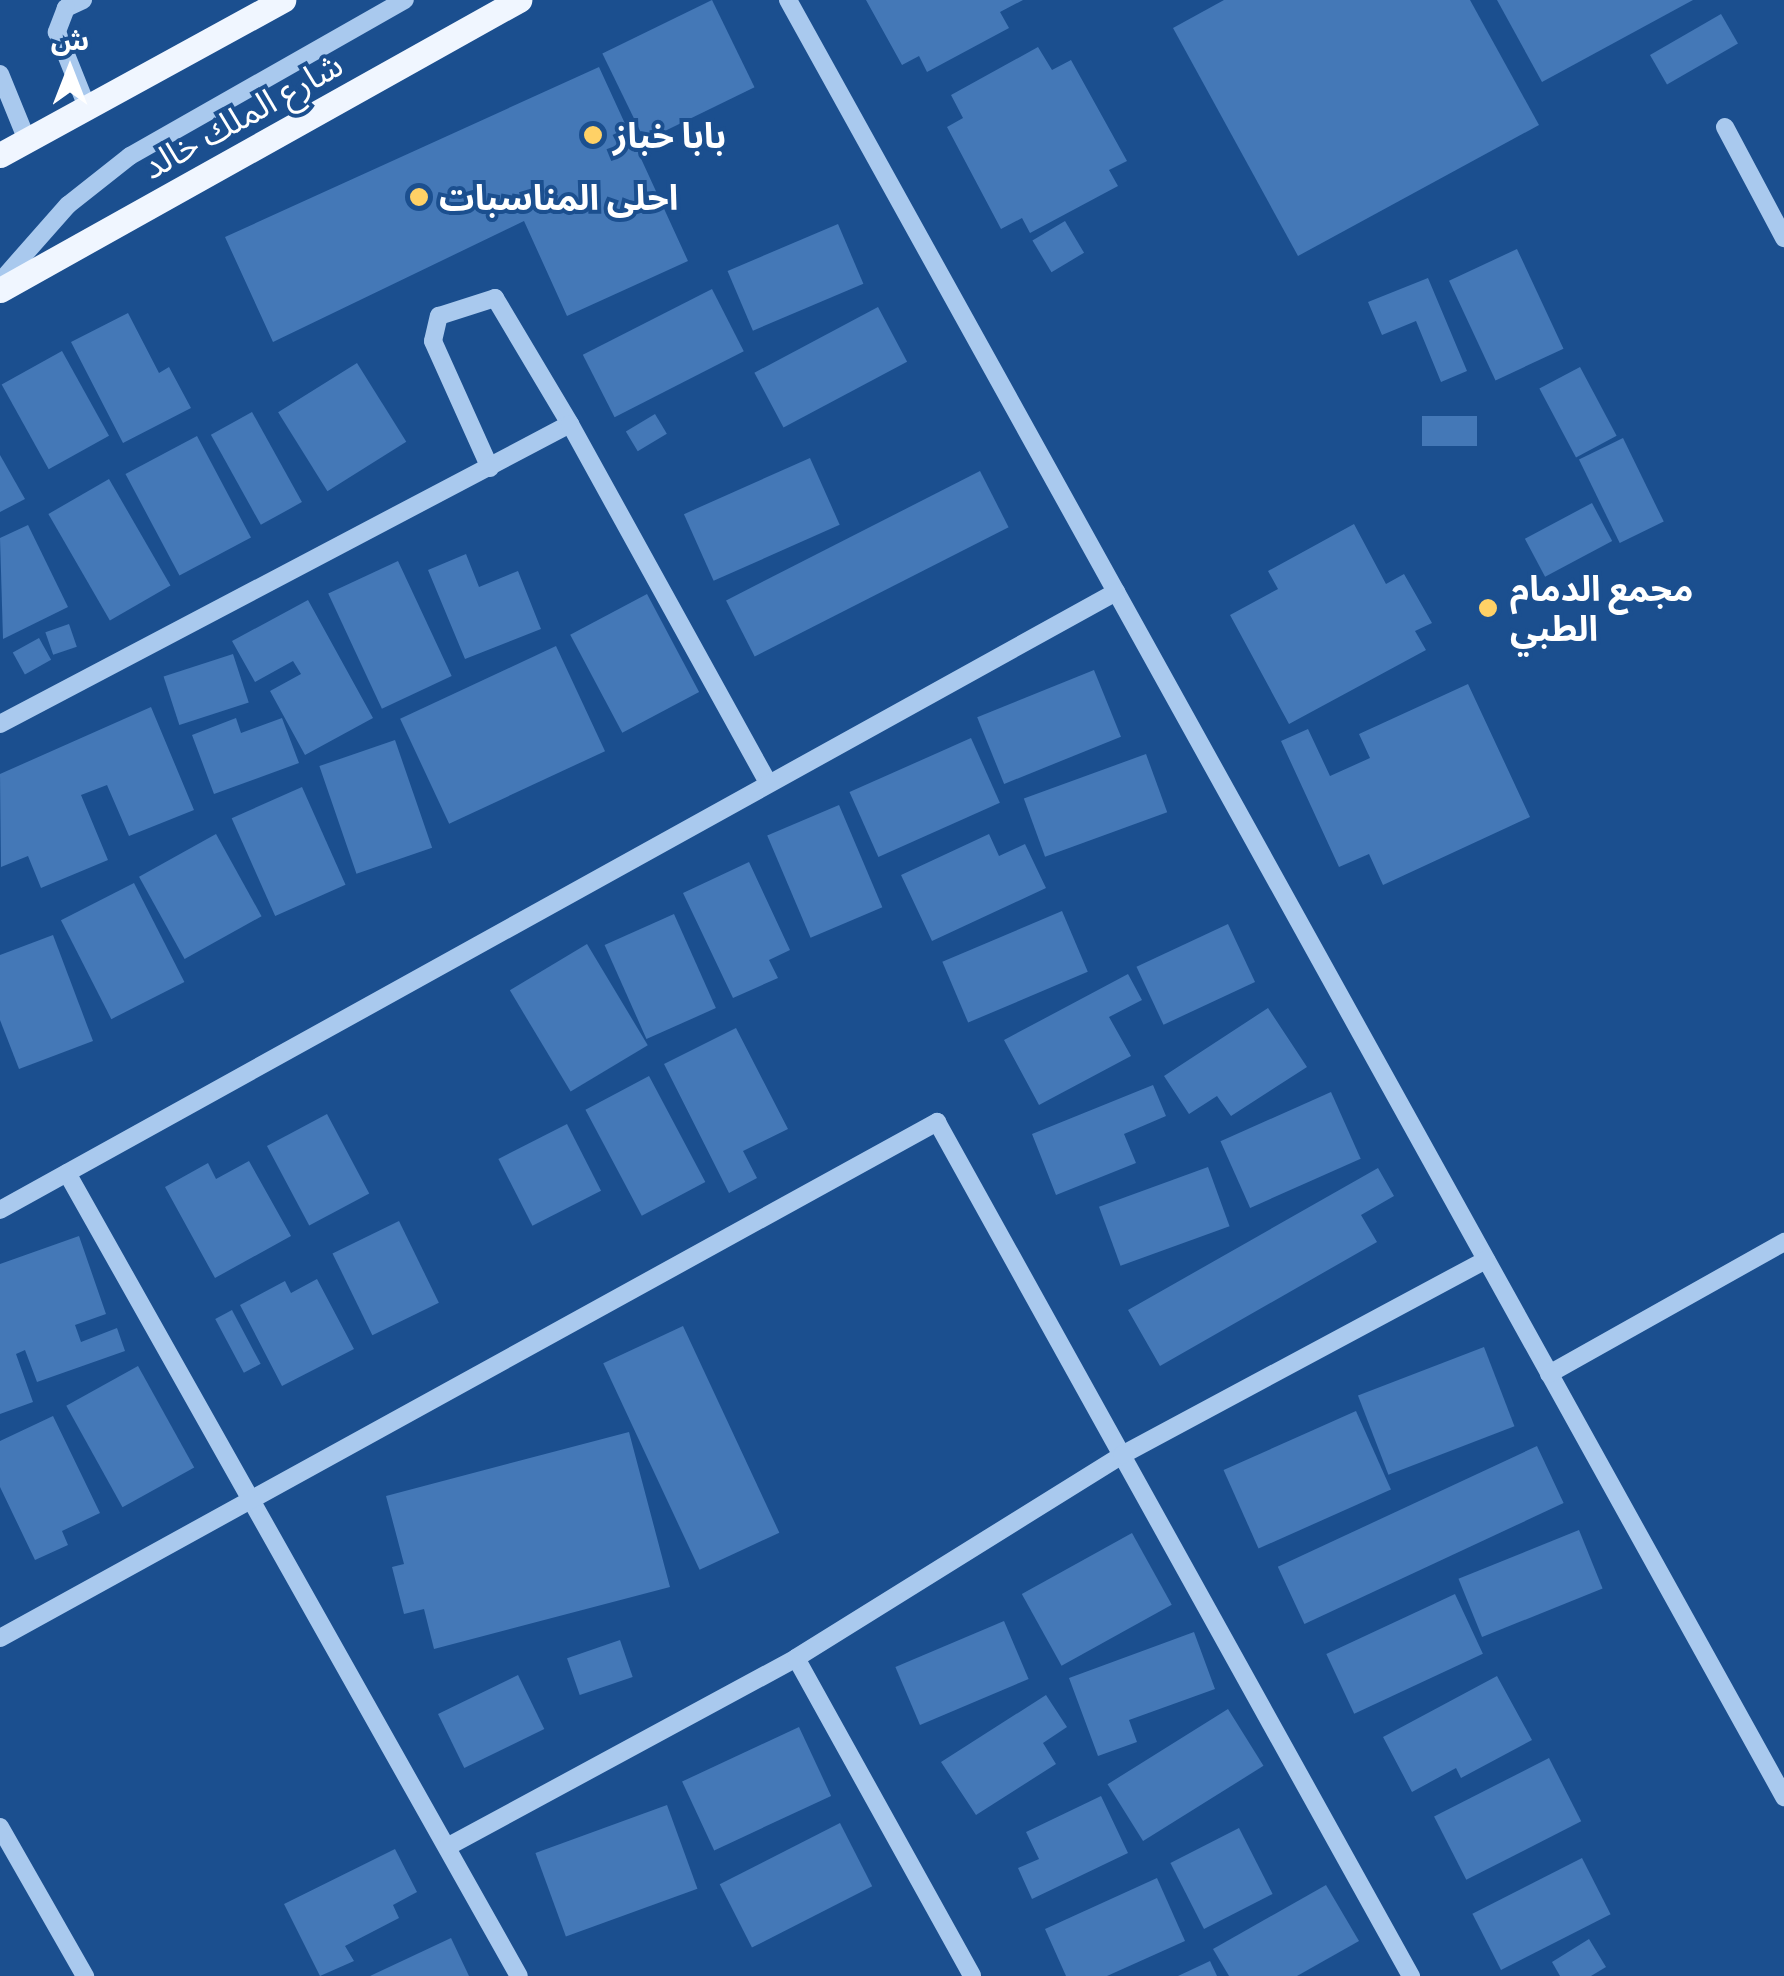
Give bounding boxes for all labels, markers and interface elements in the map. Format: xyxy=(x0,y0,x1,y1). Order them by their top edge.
text: ش xyxy=(51,18,89,61)
north arrow xyxy=(20,20,120,120)
street label: شارع الملك خالد xyxy=(134,43,350,187)
place label: بابا خباز xyxy=(613,114,726,156)
marker: بابا خباز xyxy=(582,124,604,146)
place label: احلى المناسبات xyxy=(439,176,678,218)
marker: احلى المناسبات xyxy=(408,186,430,208)
place label: مجمع الدمام الطبي xyxy=(1510,567,1693,649)
marker: مجمع الدمام الطبي xyxy=(1475,595,1501,621)

